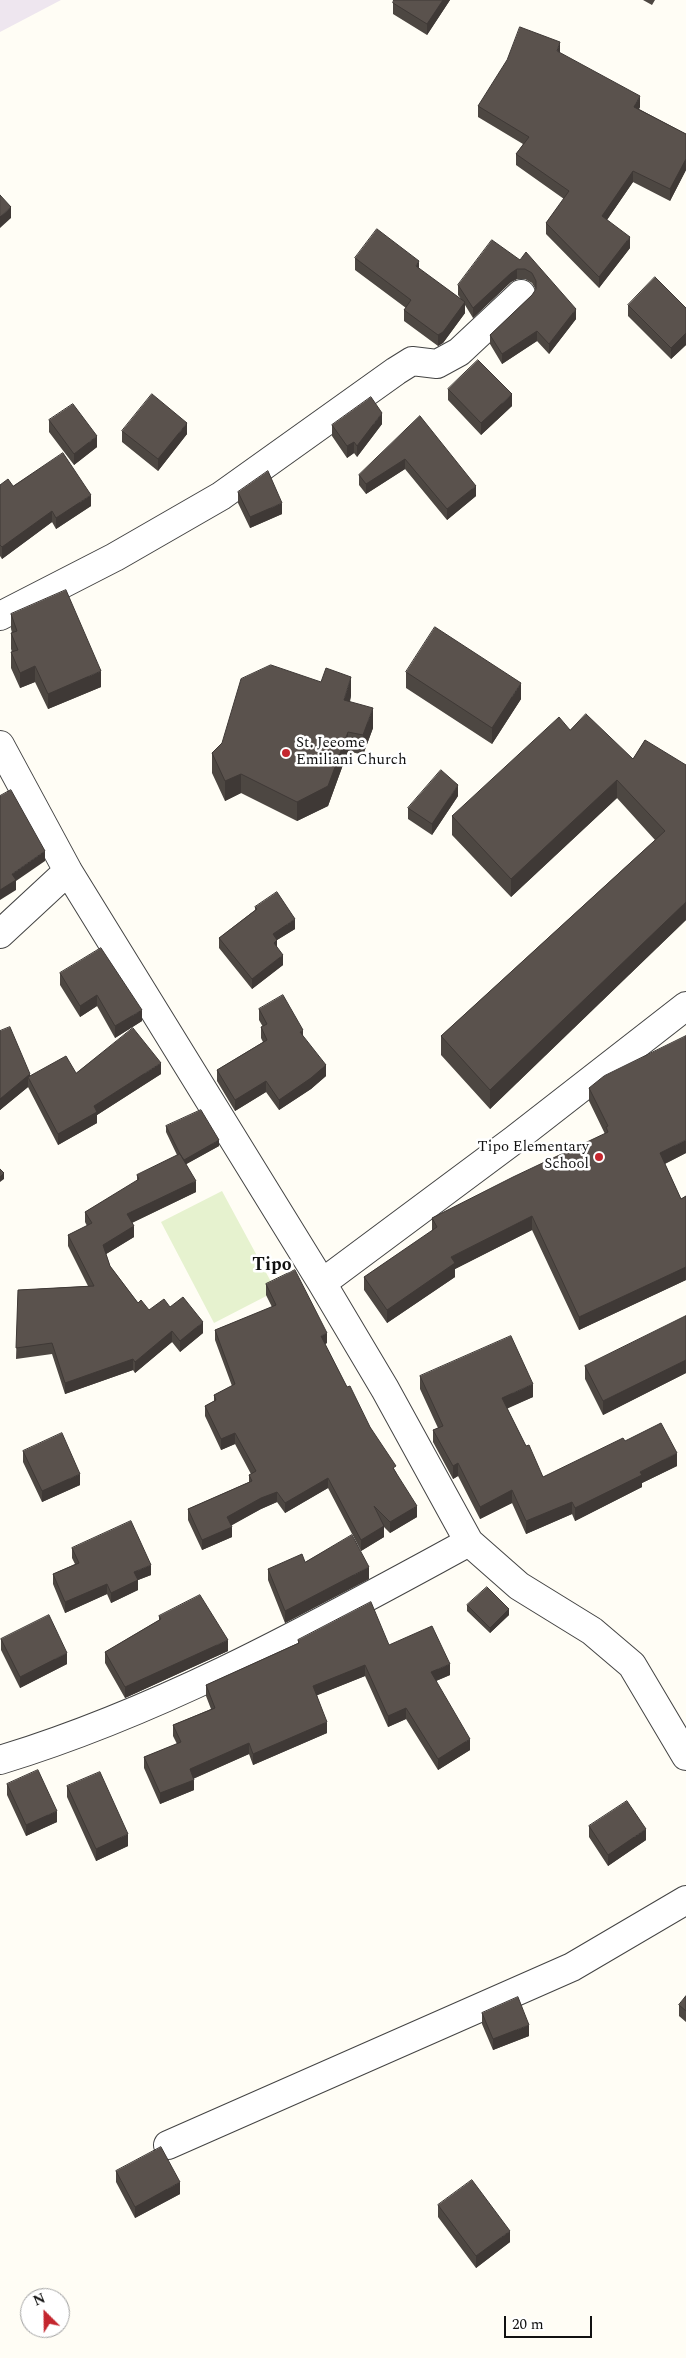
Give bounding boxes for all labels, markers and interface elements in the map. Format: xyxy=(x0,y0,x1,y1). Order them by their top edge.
place label: St. Jeeome Emiliani Church xyxy=(296,735,407,770)
marker: St. Jeeome Emiliani Church xyxy=(280,747,292,759)
place label: Tipo Elementary School xyxy=(478,1139,589,1174)
marker: Tipo Elementary School xyxy=(593,1151,605,1163)
district label: Tipo xyxy=(252,1255,292,1277)
north arrow xyxy=(20,2288,70,2338)
text: N xyxy=(30,2288,49,2312)
scale bar xyxy=(506,2306,594,2338)
text: 20 m xyxy=(512,2313,544,2336)

